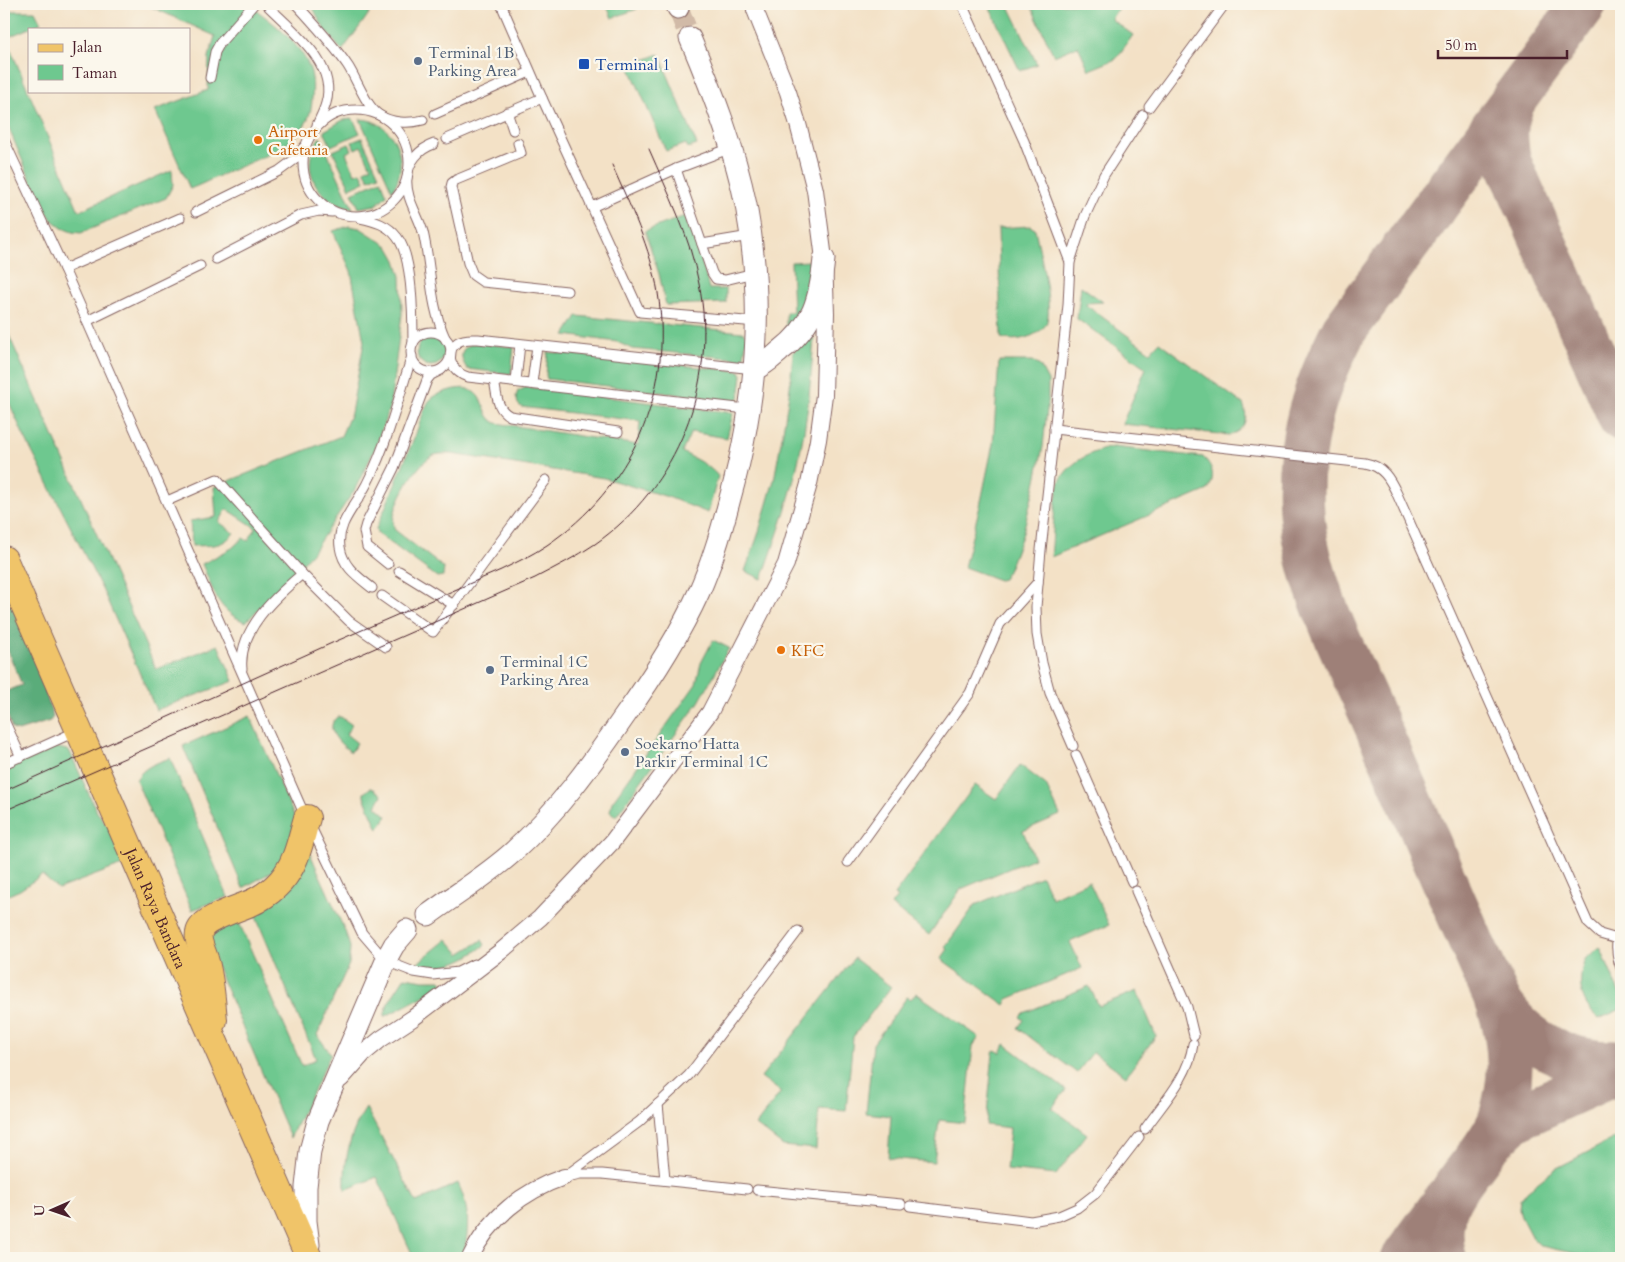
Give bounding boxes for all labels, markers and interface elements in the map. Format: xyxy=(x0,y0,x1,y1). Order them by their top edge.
legend xyxy=(28,28,190,92)
scale bar xyxy=(1438,28,1566,60)
text: 50 m xyxy=(1445,35,1477,55)
text: Jalan xyxy=(70,37,103,57)
place label: Terminal 1B Parking Area xyxy=(428,42,517,82)
place label: Terminal 1 xyxy=(595,54,670,76)
marker: Terminal 1B Parking Area xyxy=(412,55,424,67)
marker: Terminal 1 xyxy=(577,57,591,71)
text: Taman xyxy=(72,63,118,83)
place label: Airport Cafetaria xyxy=(268,121,329,161)
marker: Airport Cafetaria xyxy=(252,134,264,146)
place label: KFC xyxy=(791,640,824,662)
marker: KFC xyxy=(775,644,787,656)
place label: Terminal 1C Parking Area xyxy=(500,651,589,691)
marker: Terminal 1C Parking Area xyxy=(484,664,496,676)
place label: Soekarno Hatta Parkir Terminal 1C xyxy=(635,733,768,773)
marker: Soekarno Hatta Parkir Terminal 1C xyxy=(619,746,631,758)
street label: Jalan Raya Bandara xyxy=(119,843,191,972)
north arrow xyxy=(28,1184,78,1234)
text: U xyxy=(30,1204,49,1216)

